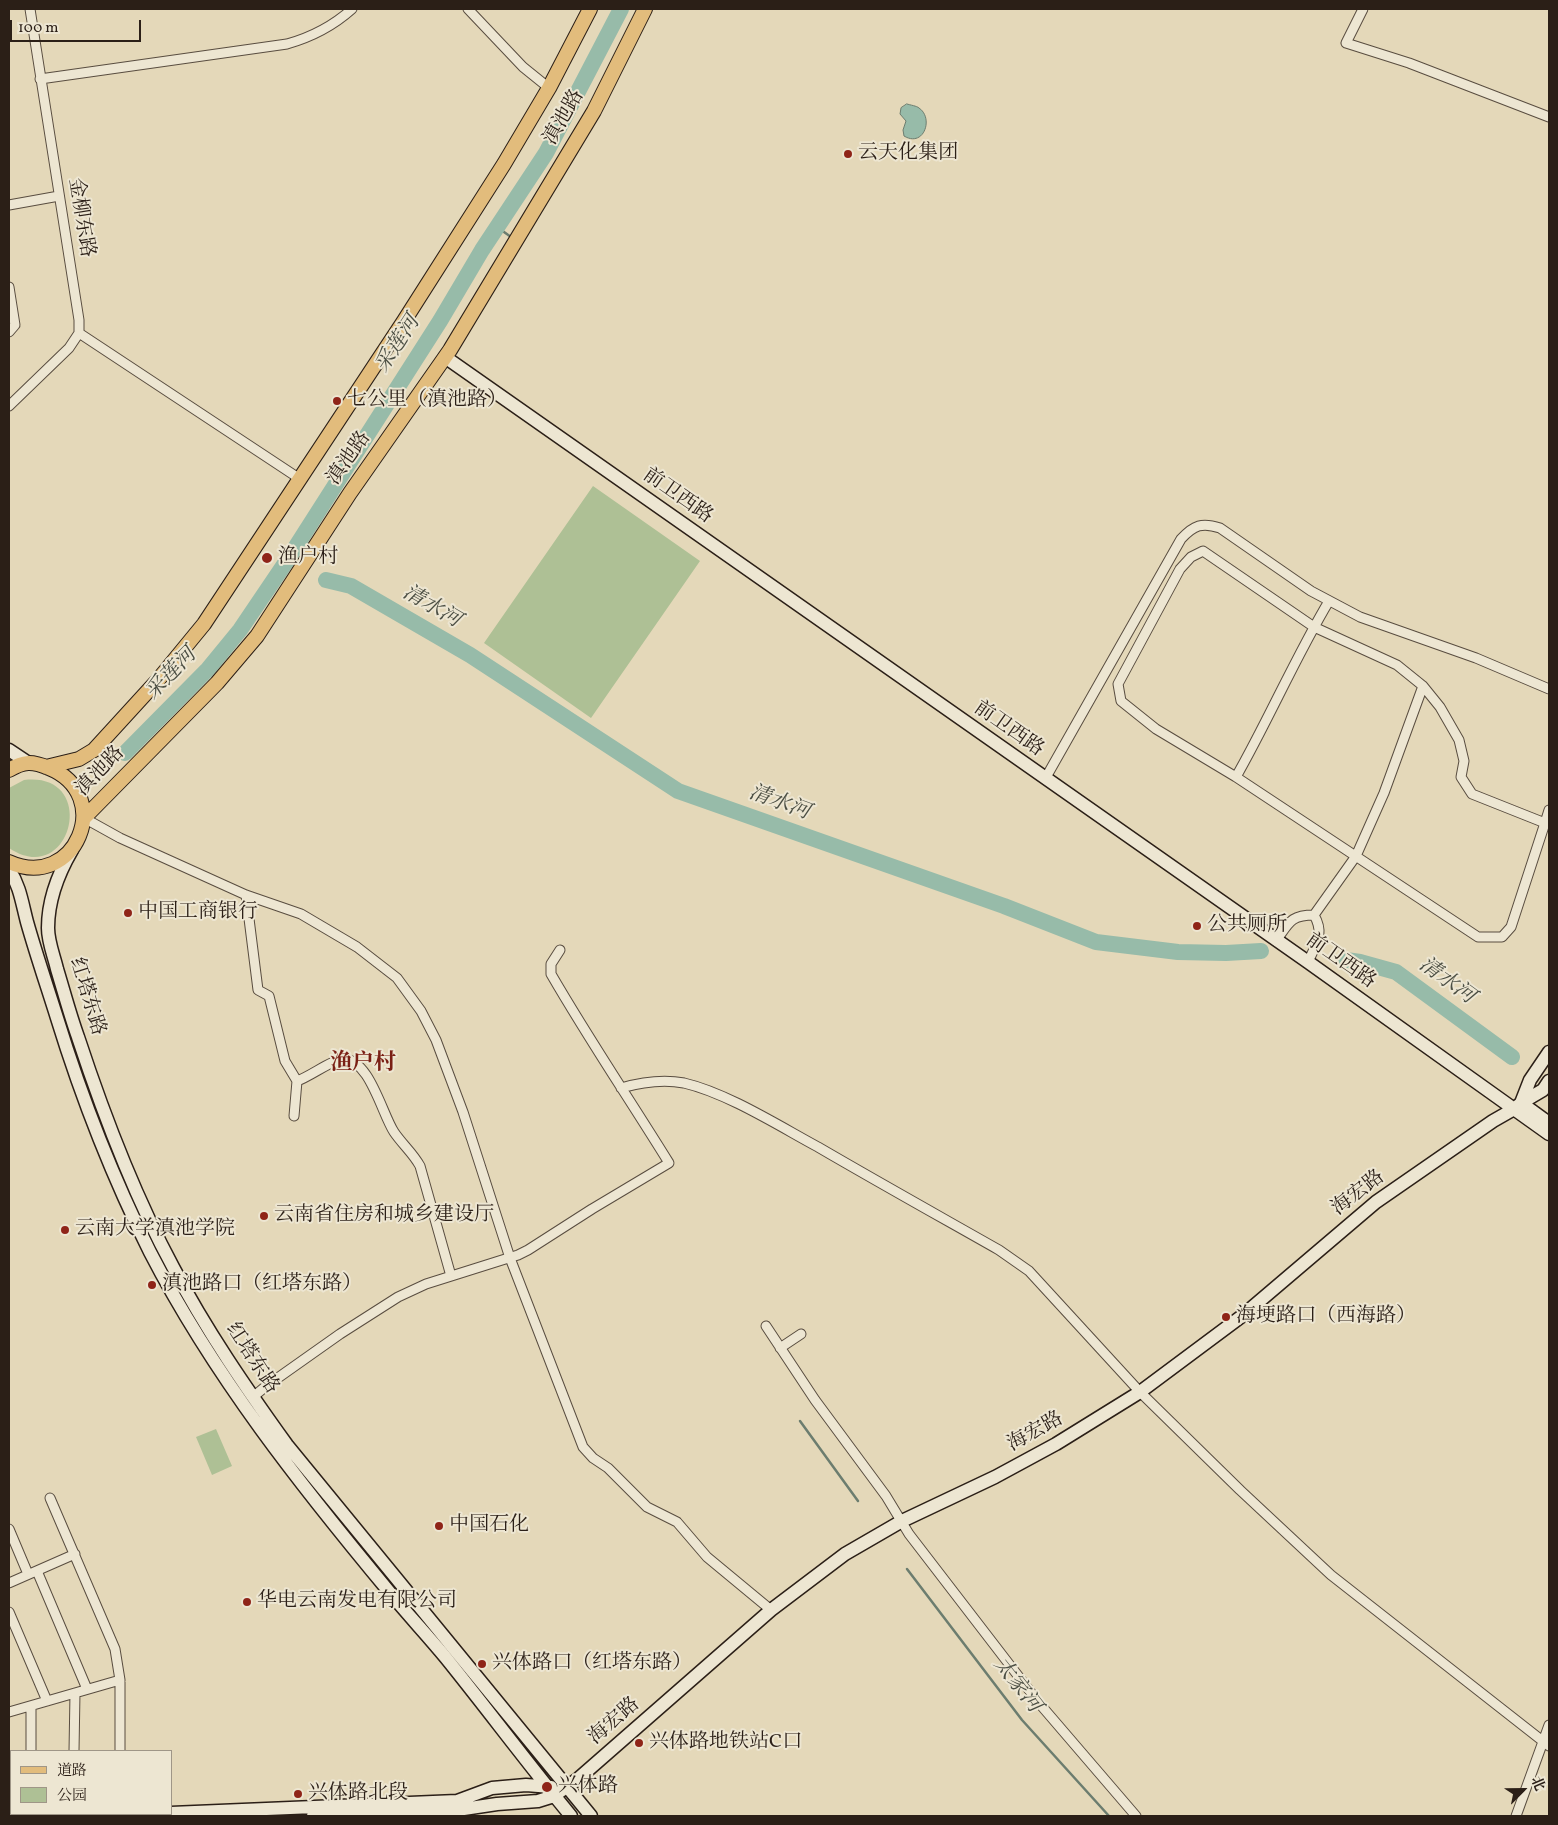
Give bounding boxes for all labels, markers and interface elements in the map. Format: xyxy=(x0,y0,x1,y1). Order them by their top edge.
scale bar xyxy=(12,10,144,42)
text: 100 m xyxy=(18,18,58,39)
street label: 滇池路 xyxy=(540,86,590,150)
place label: 云天化集团 xyxy=(858,142,958,166)
marker: 云天化集团 xyxy=(842,148,854,160)
street label: 金柳东路 xyxy=(62,177,98,259)
water label: 采莲河 xyxy=(371,312,427,378)
place label: 七公里（滇池路） xyxy=(347,389,507,413)
marker: 七公里（滇池路） xyxy=(331,395,343,407)
street label: 滇池路 xyxy=(323,428,377,490)
street label: 前卫西路 xyxy=(637,464,717,530)
place label: 渔户村 xyxy=(278,546,338,570)
marker: 渔户村 xyxy=(260,551,274,565)
water label: 清水河 xyxy=(397,581,465,635)
water label: 采莲河 xyxy=(141,644,203,706)
street label: 前卫西路 xyxy=(968,697,1048,763)
street label: 滇池路 xyxy=(72,742,130,802)
water label: 清水河 xyxy=(745,781,813,827)
place label: 中国工商银行 xyxy=(138,901,258,925)
marker: 中国工商银行 xyxy=(122,907,134,919)
place label: 公共厕所 xyxy=(1207,914,1287,938)
marker: 公共厕所 xyxy=(1191,920,1203,932)
street label: 前卫西路 xyxy=(1300,929,1380,995)
water label: 清水河 xyxy=(1413,953,1479,1011)
street label: 红塔东路 xyxy=(63,955,109,1039)
district label: 渔户村 xyxy=(330,1052,396,1078)
street label: 海宏路 xyxy=(1328,1166,1390,1222)
place label: 云南省住房和城乡建设厅 xyxy=(274,1204,494,1228)
marker: 云南省住房和城乡建设厅 xyxy=(258,1210,270,1222)
place label: 云南大学滇池学院 xyxy=(75,1218,235,1242)
marker: 云南大学滇池学院 xyxy=(59,1224,71,1236)
place label: 滇池路口（红塔东路） xyxy=(162,1273,362,1297)
marker: 滇池路口（红塔东路） xyxy=(146,1279,158,1291)
place label: 海埂路口（西海路） xyxy=(1236,1305,1416,1329)
marker: 海埂路口（西海路） xyxy=(1220,1311,1232,1323)
street label: 红塔东路 xyxy=(219,1319,283,1399)
street label: 海宏路 xyxy=(1004,1408,1068,1458)
place label: 中国石化 xyxy=(449,1514,529,1538)
marker: 中国石化 xyxy=(433,1520,445,1532)
place label: 华电云南发电有限公司 xyxy=(257,1590,457,1614)
marker: 华电云南发电有限公司 xyxy=(241,1596,253,1608)
place label: 兴体路口（红塔东路） xyxy=(492,1652,692,1676)
water label: 太家河 xyxy=(987,1653,1045,1719)
marker: 兴体路口（红塔东路） xyxy=(476,1658,488,1670)
street label: 海宏路 xyxy=(584,1693,646,1751)
place label: 兴体路地铁站C口 xyxy=(649,1731,802,1755)
marker: 兴体路地铁站C口 xyxy=(633,1737,645,1749)
legend xyxy=(10,1750,172,1815)
text: 道路 xyxy=(57,1761,87,1782)
north arrow xyxy=(1498,1765,1548,1815)
text: 北 xyxy=(1526,1774,1549,1794)
place label: 兴体路 xyxy=(558,1775,618,1799)
marker: 兴体路 xyxy=(540,1780,554,1794)
place label: 兴体路北段 xyxy=(308,1782,408,1806)
text: 公园 xyxy=(57,1786,87,1807)
marker: 兴体路北段 xyxy=(292,1788,304,1800)

